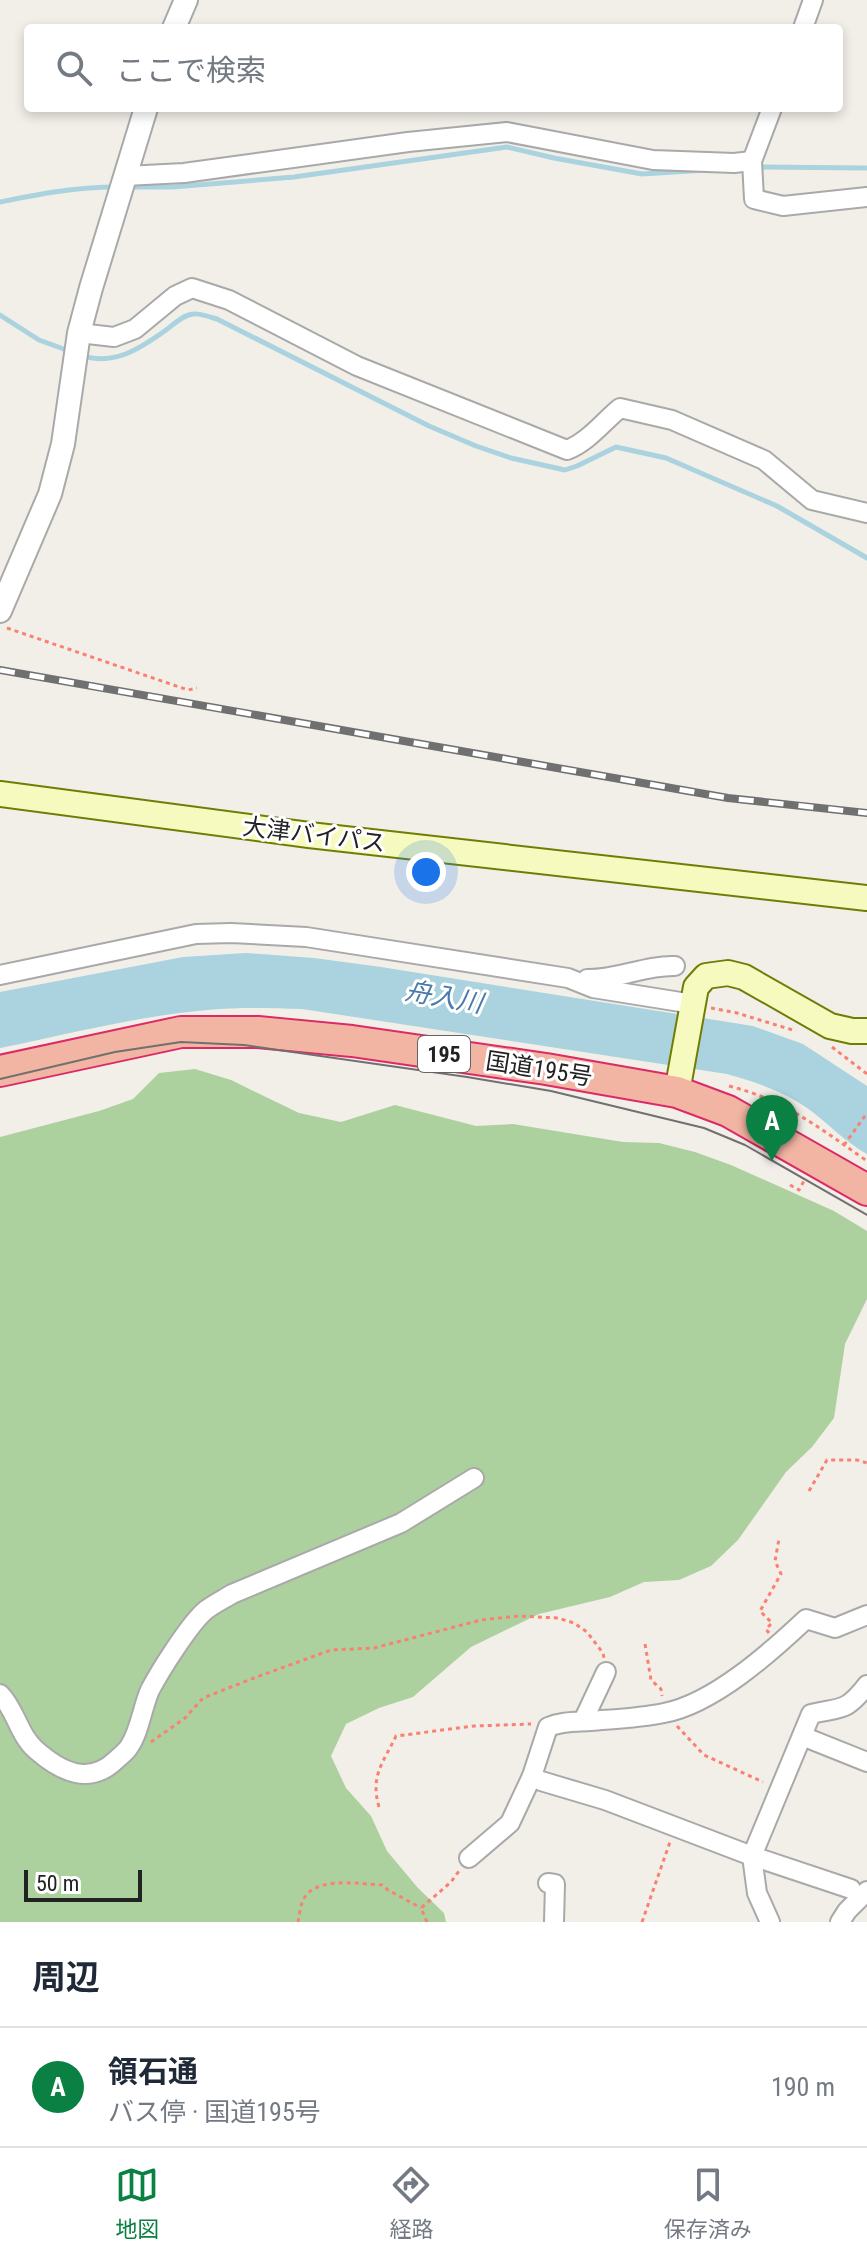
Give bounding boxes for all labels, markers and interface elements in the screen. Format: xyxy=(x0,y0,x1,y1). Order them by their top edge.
search box xyxy=(24,24,843,112)
icon: search xyxy=(52,46,96,90)
text: ここで検索 xyxy=(116,53,266,88)
street label: 大津バイパス xyxy=(241,812,387,858)
your location xyxy=(406,852,446,892)
water label: 舟入川 xyxy=(403,975,488,1019)
road number: 195 xyxy=(418,1036,470,1072)
street label: 国道195号 xyxy=(484,1047,594,1091)
pin: A xyxy=(746,1095,798,1161)
scale bar xyxy=(24,1866,142,1902)
text: 50 m xyxy=(36,1871,79,1896)
text: 周辺 xyxy=(32,1957,100,1997)
text: 領石通 xyxy=(108,2054,198,2089)
text: A xyxy=(50,2072,66,2102)
text: 190 m xyxy=(771,2072,835,2102)
text: バス停 · 国道195号 xyxy=(108,2097,321,2127)
tab: 地図 xyxy=(115,2163,159,2243)
tab: 経路 xyxy=(389,2163,434,2243)
tab: 保存済み xyxy=(664,2163,752,2243)

